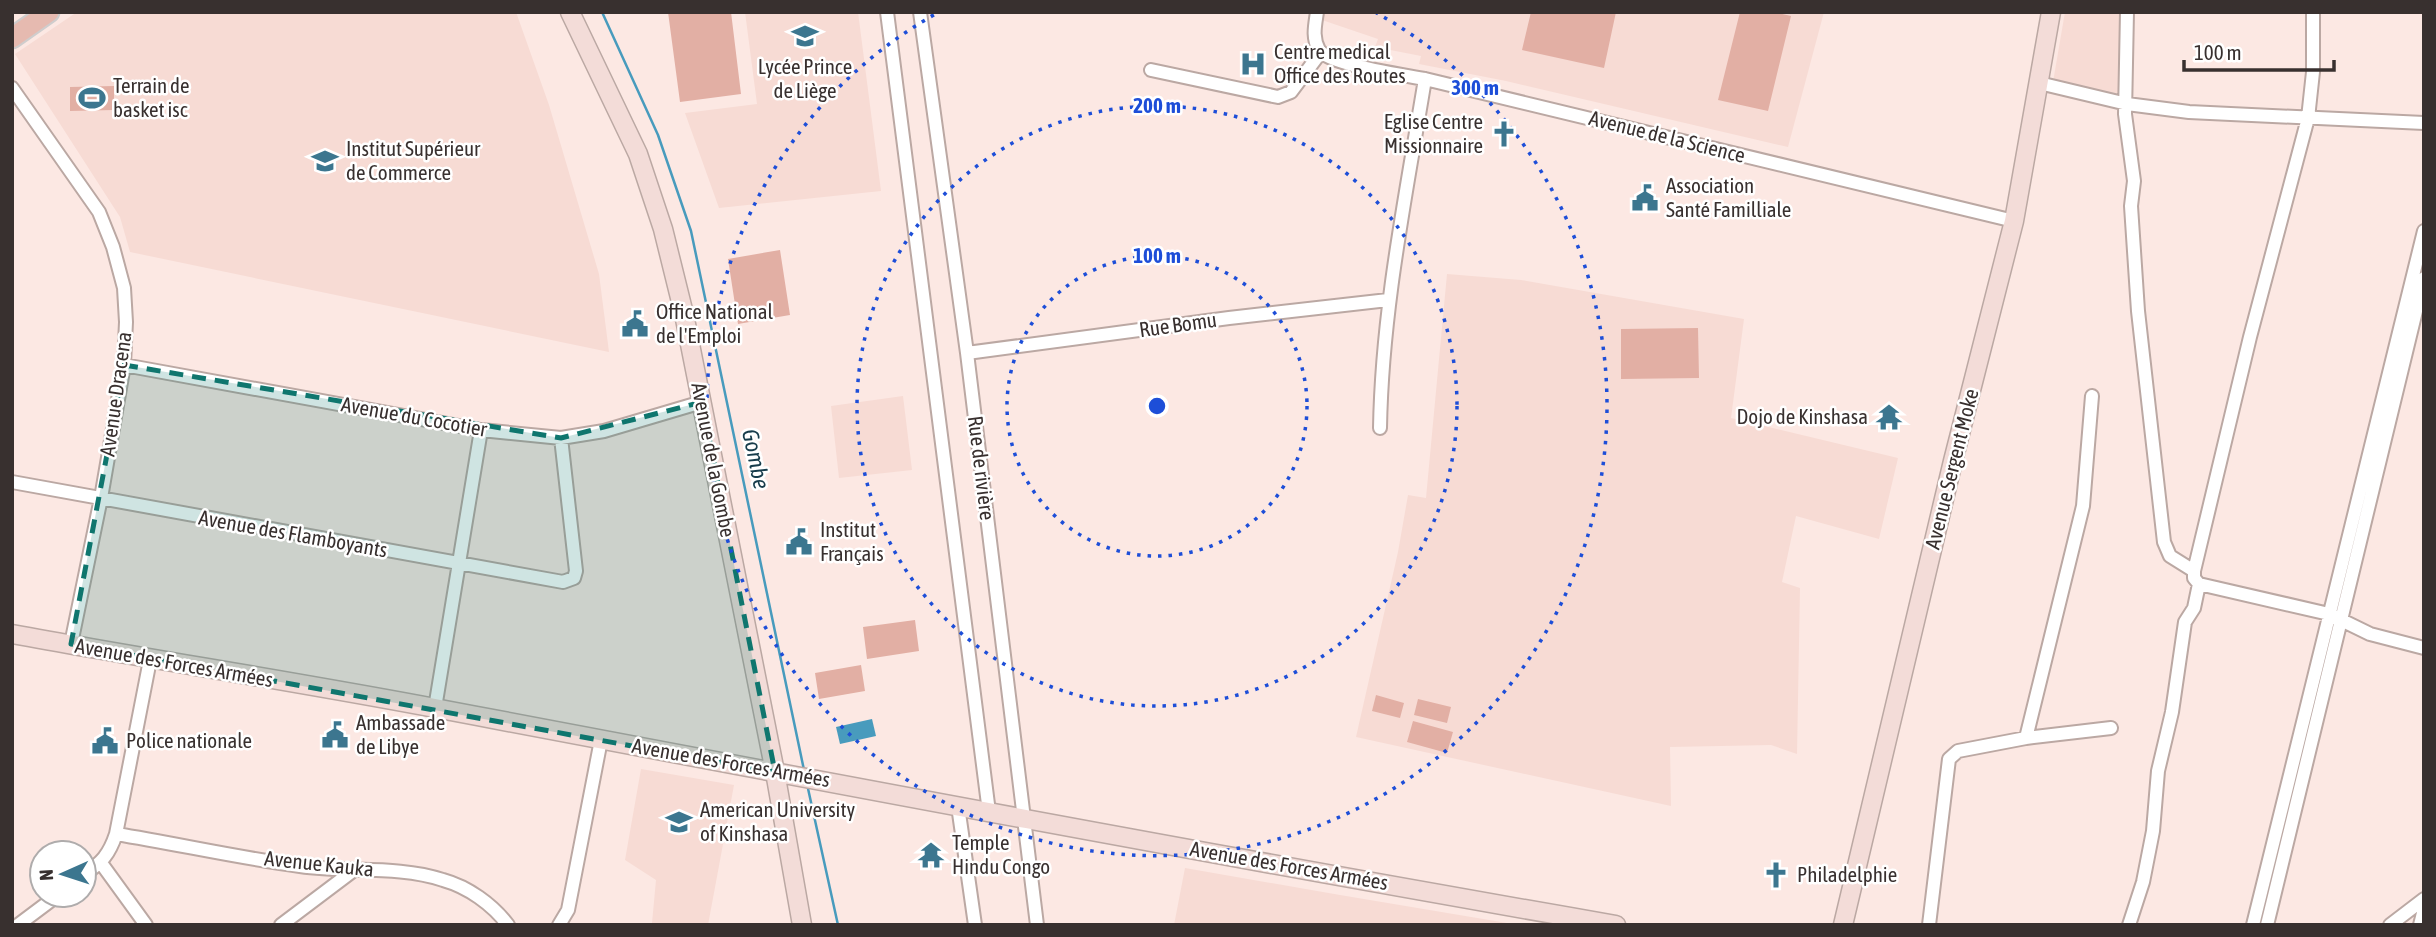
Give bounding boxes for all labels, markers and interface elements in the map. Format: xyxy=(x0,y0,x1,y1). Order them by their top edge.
school or university icon: Lycée Prince de Liège xyxy=(790,21,820,51)
scale bar xyxy=(2184,28,2334,72)
place label: Centre medical Office des Routes xyxy=(1274,39,1406,87)
text: 100 m xyxy=(2194,40,2242,64)
hospital icon: Centre medical Office des Routes xyxy=(1238,49,1268,79)
place label: Lycée Prince de Liège xyxy=(758,54,852,102)
place label: Terrain de basket isc xyxy=(113,73,190,121)
text: 300 m xyxy=(1451,75,1499,99)
sports icon: Terrain de basket isc xyxy=(77,83,107,113)
text: 200 m xyxy=(1133,93,1181,117)
street label: Avenue de la Science xyxy=(1587,105,1748,167)
place label: Eglise Centre Missionnaire xyxy=(1384,109,1483,157)
church icon: Eglise Centre Missionnaire xyxy=(1489,119,1519,149)
place label: Institut Supérieur de Commerce xyxy=(346,136,481,184)
school or university icon: Institut Supérieur de Commerce xyxy=(310,146,340,176)
place label: Association Santé Familliale xyxy=(1666,173,1791,221)
public building icon: Association Santé Familliale xyxy=(1630,183,1660,213)
text: 100 m xyxy=(1133,243,1181,267)
place label: Office National de l'Emploi xyxy=(656,299,774,347)
street label: Rue Bomu xyxy=(1137,307,1218,341)
public building icon: Office National de l'Emploi xyxy=(620,309,650,339)
street label: Avenue Dracena xyxy=(94,330,136,458)
street label: Avenue de la Gombe xyxy=(687,380,741,539)
street label: Avenue Sergent Moke xyxy=(1919,386,1983,551)
street label: Avenue du Cocotier xyxy=(339,391,490,441)
centre of rings xyxy=(1145,394,1169,418)
temple icon: Dojo de Kinshasa xyxy=(1874,402,1904,432)
place label: Dojo de Kinshasa xyxy=(1737,404,1868,428)
street label: Rue de rivière xyxy=(964,414,1000,522)
water label: Gombe xyxy=(737,427,775,491)
street label: Avenue des Flamboyants xyxy=(197,505,389,561)
place label: Institut Français xyxy=(820,517,884,565)
public building icon: Institut Français xyxy=(784,527,814,557)
street label: Avenue des Forces Armées xyxy=(73,633,275,691)
place label: Ambassade de Libye xyxy=(356,710,445,758)
public building icon: Ambassade de Libye xyxy=(320,720,350,750)
public building icon: Police nationale xyxy=(90,726,120,756)
place label: Police nationale xyxy=(126,728,252,752)
street label: Avenue des Forces Armées xyxy=(630,733,832,791)
place label: American University of Kinshasa xyxy=(700,797,855,845)
school or university icon: American University of Kinshasa xyxy=(664,807,694,837)
place label: Temple Hindu Congo xyxy=(952,830,1050,878)
street label: Avenue des Forces Armées xyxy=(1188,836,1390,894)
north arrow xyxy=(28,839,98,909)
temple icon: Temple Hindu Congo xyxy=(916,840,946,870)
street label: Avenue Kauka xyxy=(263,845,375,881)
church icon: Philadelphie xyxy=(1761,860,1791,890)
place label: Philadelphie xyxy=(1797,862,1897,886)
text: N xyxy=(35,869,57,881)

